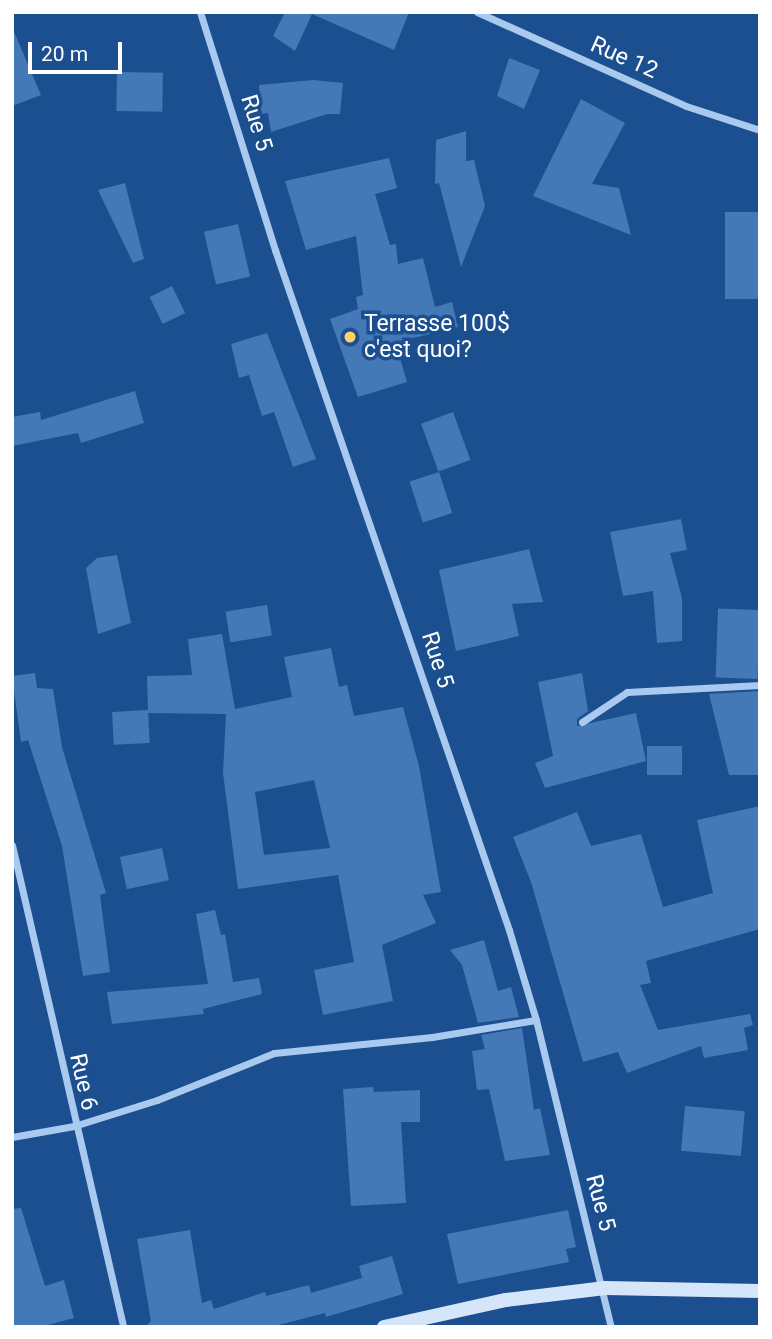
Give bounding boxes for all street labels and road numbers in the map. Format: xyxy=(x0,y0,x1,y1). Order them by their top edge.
street label: Rue 12 xyxy=(586,31,662,85)
street label: Rue 5 xyxy=(234,91,278,155)
street label: Rue 5 xyxy=(415,628,459,692)
street label: Rue 6 xyxy=(63,1051,103,1113)
street label: Rue 5 xyxy=(579,1172,621,1234)

